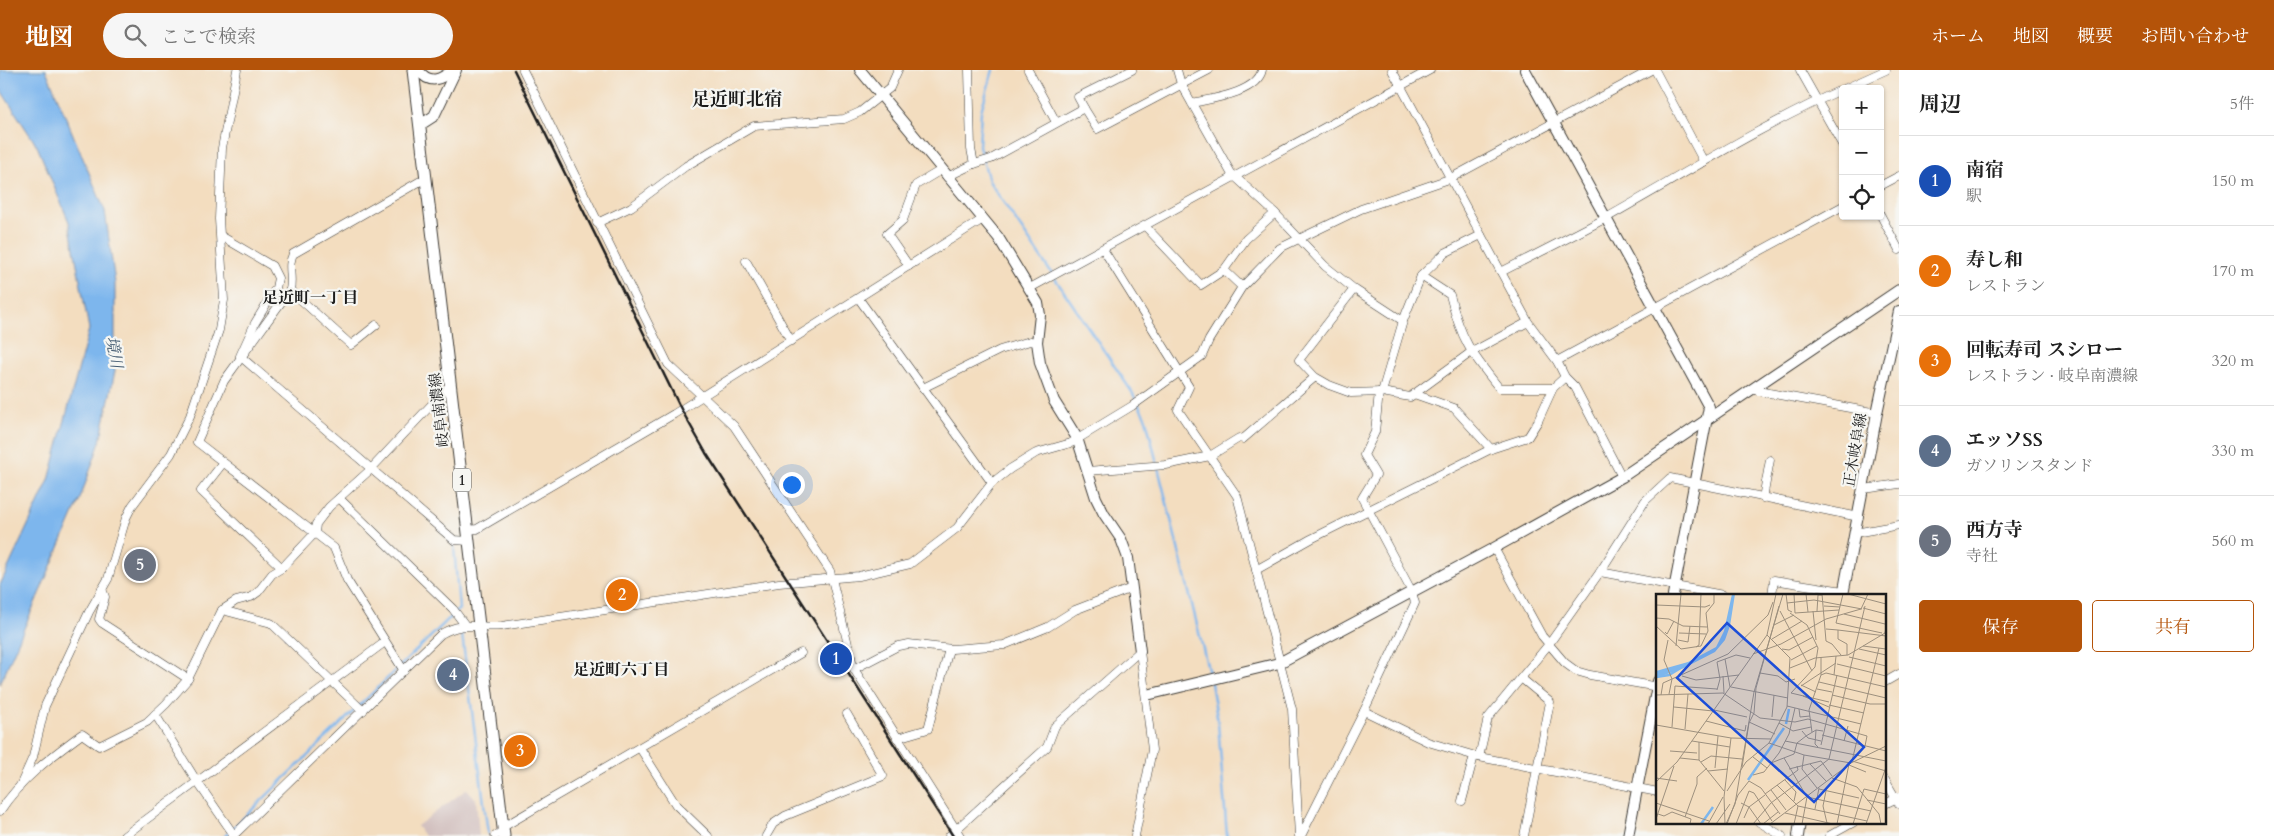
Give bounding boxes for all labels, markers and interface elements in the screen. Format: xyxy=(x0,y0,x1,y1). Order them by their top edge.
search box xyxy=(103,13,453,58)
text: 地図 xyxy=(25,21,73,54)
icon: search xyxy=(121,21,149,49)
text: ここで検索 xyxy=(161,24,256,50)
text: ホーム xyxy=(1931,24,1985,49)
text: 地図 xyxy=(2013,24,2049,49)
text: 概要 xyxy=(2077,24,2113,49)
text: お問い合わせ xyxy=(2141,24,2249,49)
map controls xyxy=(1839,85,1884,220)
button: + xyxy=(1839,85,1884,130)
district label: 足近町北宿 xyxy=(692,87,782,112)
text: 周辺 xyxy=(1919,90,1961,119)
text: 5件 xyxy=(2230,93,2254,115)
button: − xyxy=(1839,130,1884,175)
text: 南宿 xyxy=(1966,157,2004,183)
text: 1 xyxy=(1931,170,1939,192)
text: 150 m xyxy=(2212,170,2254,192)
button: locate xyxy=(1839,175,1884,220)
text: 駅 xyxy=(1966,185,1982,207)
text: 寿し和 xyxy=(1966,247,2023,273)
text: 2 xyxy=(1931,260,1939,282)
text: 170 m xyxy=(2212,260,2254,282)
text: レストラン xyxy=(1966,275,2046,297)
district label: 足近町一丁目 xyxy=(262,287,358,309)
water label: 境川 xyxy=(100,334,128,372)
text: 回転寿司 スシロー xyxy=(1966,337,2123,363)
text: 3 xyxy=(1931,350,1939,372)
text: 320 m xyxy=(2212,350,2254,372)
text: レストラン · 岐阜南濃線 xyxy=(1966,365,2138,387)
street label: 岐阜南濃線 xyxy=(425,372,453,448)
street label: 正木岐阜線 xyxy=(1839,411,1871,489)
text: エッソSS xyxy=(1966,427,2043,453)
text: 4 xyxy=(1931,440,1939,462)
text: 330 m xyxy=(2212,440,2254,462)
text: ガソリンスタンド xyxy=(1966,455,2094,477)
road number: 1 xyxy=(453,468,471,492)
your location xyxy=(779,472,805,498)
text: 西方寺 xyxy=(1966,517,2023,543)
text: 5 xyxy=(1931,530,1939,552)
text: 560 m xyxy=(2212,530,2254,552)
text: 寺社 xyxy=(1966,545,1998,567)
pin: 5 xyxy=(124,546,156,584)
pin: 2 xyxy=(606,576,638,614)
inset map xyxy=(1656,594,1886,824)
button: 保存 xyxy=(1919,600,2082,652)
button: 共有 xyxy=(2092,600,2254,652)
pin: 1 xyxy=(820,640,852,678)
pin: 4 xyxy=(437,656,469,694)
district label: 足近町六丁目 xyxy=(573,659,669,681)
pin: 3 xyxy=(504,732,536,770)

